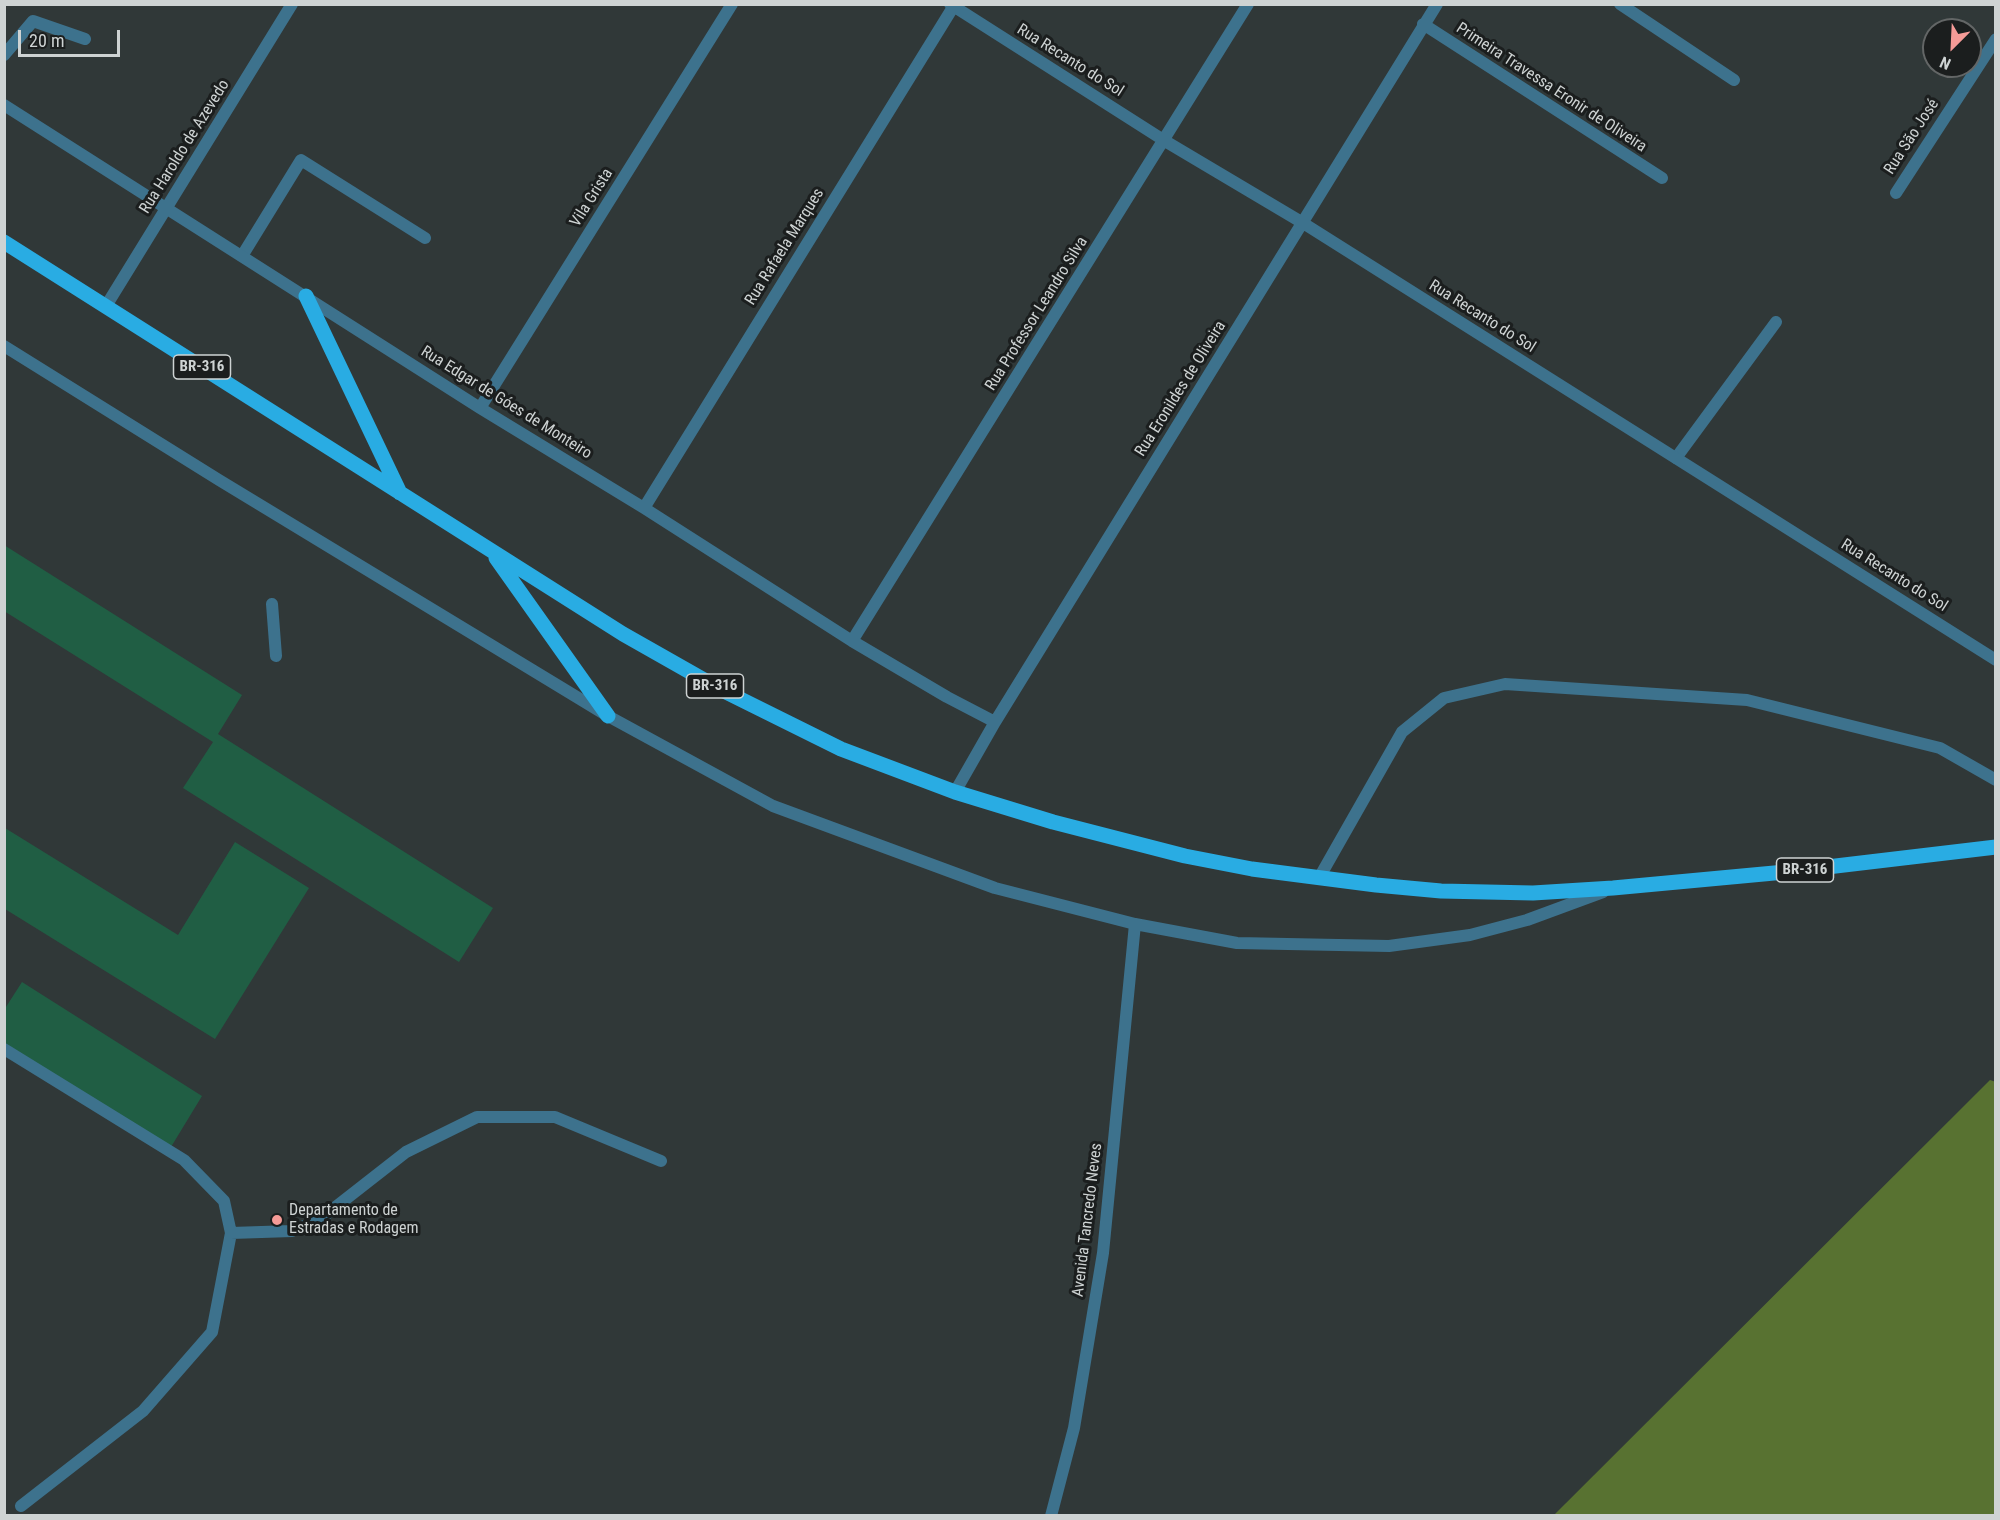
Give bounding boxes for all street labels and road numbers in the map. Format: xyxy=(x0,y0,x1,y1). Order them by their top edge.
street label: Primeira Travessa Eronir de Oliveira xyxy=(1452,19,1650,157)
street label: Rua Recanto do Sol xyxy=(1013,20,1127,102)
street label: Rua Haroldo de Azevedo xyxy=(136,77,234,217)
street label: Rua São José xyxy=(1881,96,1943,178)
street label: Vila Grista xyxy=(567,165,617,231)
street label: Rua Rafaela Marques xyxy=(741,185,829,309)
street label: Rua Professor Leandro Silva xyxy=(982,234,1092,394)
street label: Rua Recanto do Sol xyxy=(1425,276,1539,358)
street label: Rua Eronildes de Oliveira xyxy=(1132,318,1230,460)
street label: Rua Edgar de Góes de Monteiro xyxy=(417,342,595,464)
road number: BR-316 xyxy=(174,355,230,379)
street label: Rua Recanto do Sol xyxy=(1837,535,1951,617)
road number: BR-316 xyxy=(686,674,744,698)
road number: BR-316 xyxy=(1776,858,1834,882)
street label: Avenida Tancredo Neves xyxy=(1069,1142,1107,1298)

